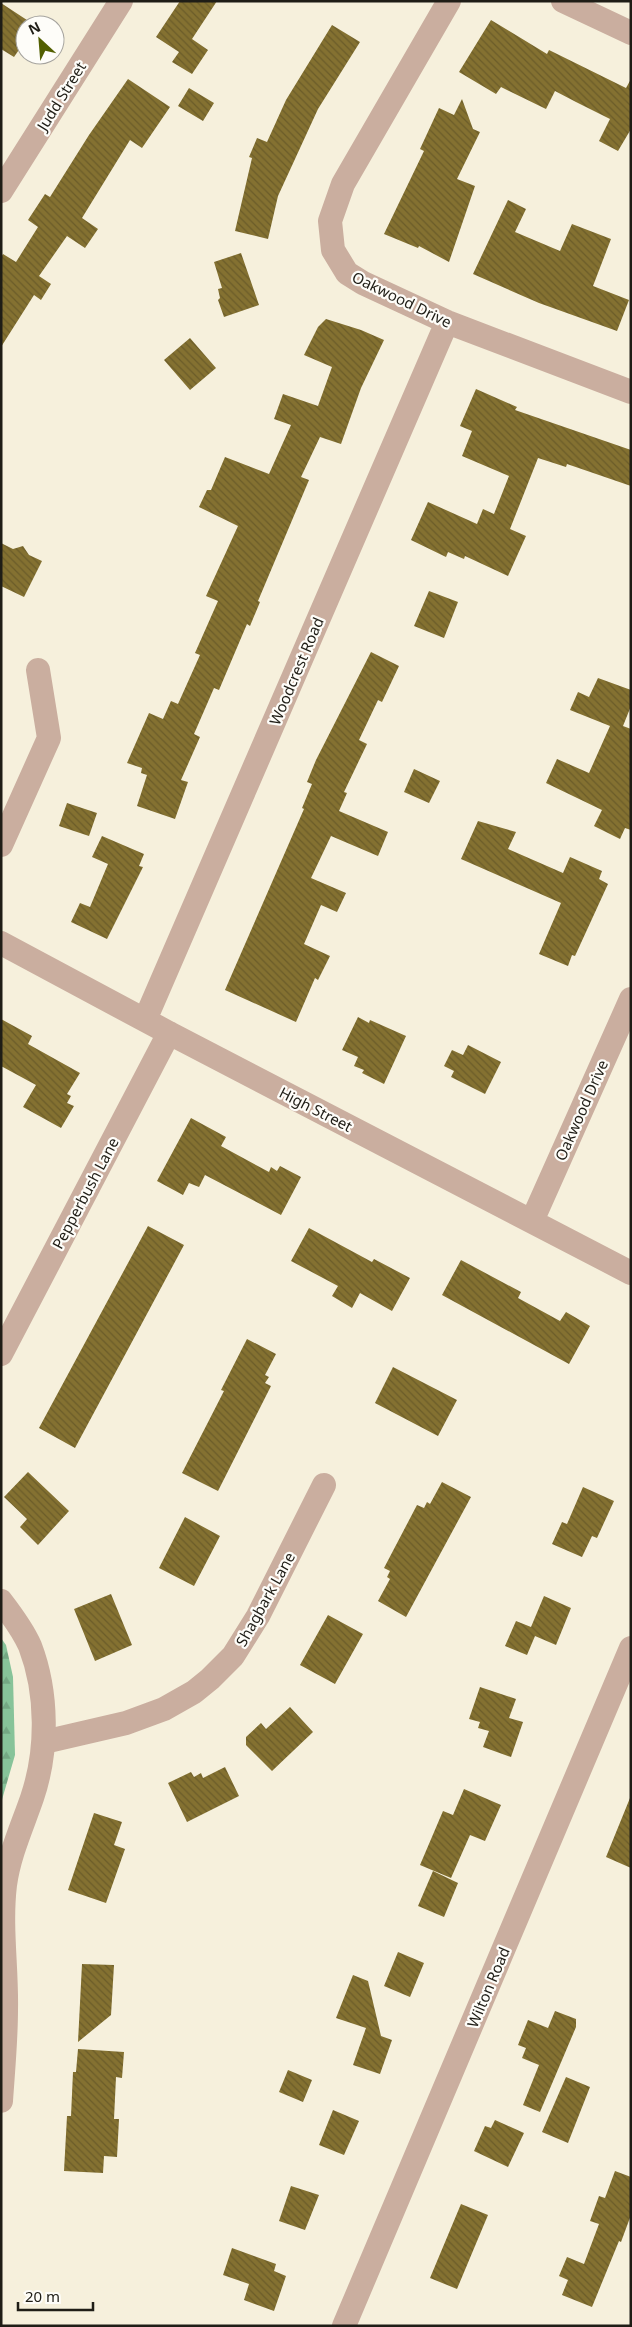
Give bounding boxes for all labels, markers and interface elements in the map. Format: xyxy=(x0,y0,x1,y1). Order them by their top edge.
north arrow xyxy=(15,15,65,65)
text: N xyxy=(25,17,43,39)
street label: Judd Street xyxy=(31,57,90,136)
street label: Oakwood Drive xyxy=(349,266,455,332)
street label: Woodcrest Road xyxy=(264,614,328,728)
street label: Oakwood Drive xyxy=(550,1056,612,1164)
street label: High Street xyxy=(276,1082,356,1136)
street label: Pepperbush Lane xyxy=(47,1134,123,1252)
street label: Shagbark Lane xyxy=(231,1548,299,1650)
street label: Wilton Road xyxy=(462,1944,514,2030)
scale bar xyxy=(18,2280,92,2312)
text: 20 m xyxy=(25,2286,60,2306)

